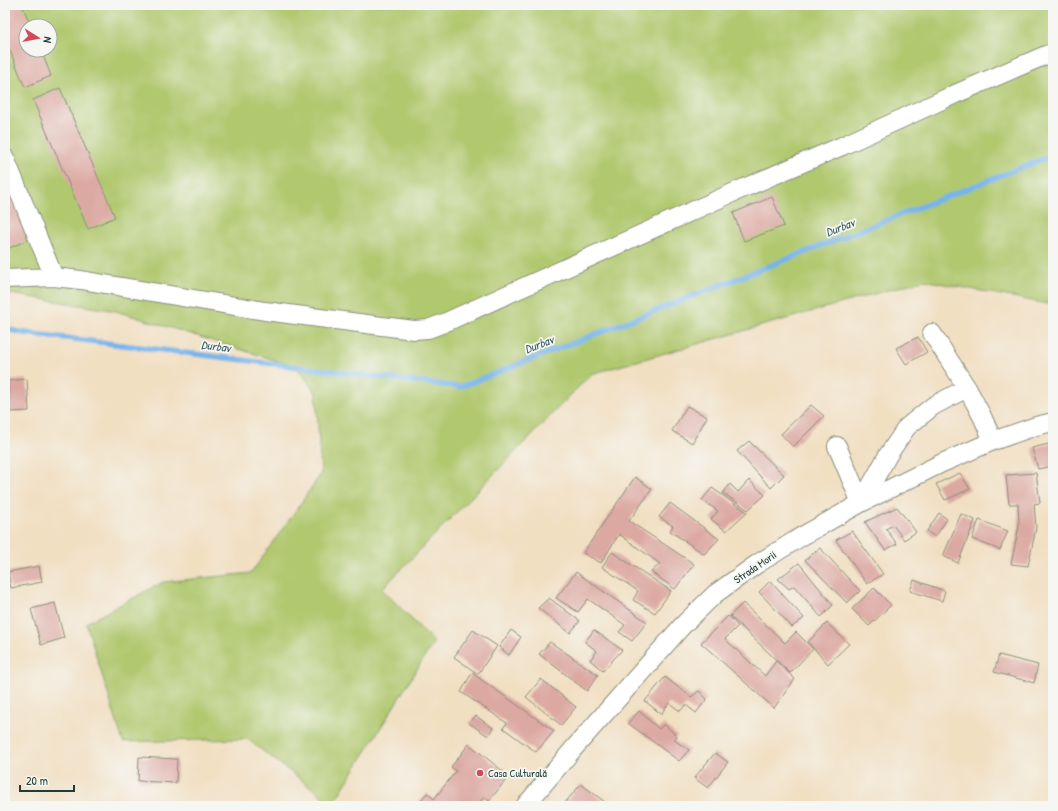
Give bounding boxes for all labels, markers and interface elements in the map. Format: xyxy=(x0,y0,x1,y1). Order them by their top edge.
north arrow xyxy=(18,18,58,58)
text: N xyxy=(40,36,55,44)
water label: Durbav xyxy=(823,213,859,240)
water label: Durbav xyxy=(522,330,558,357)
water label: Durbav xyxy=(200,336,234,357)
street label: Strada Morii xyxy=(731,548,779,586)
place label: Casa Culturală xyxy=(488,766,547,780)
scale bar xyxy=(20,767,74,793)
marker: Casa Culturală xyxy=(475,768,485,778)
text: 20 m xyxy=(26,772,48,789)

